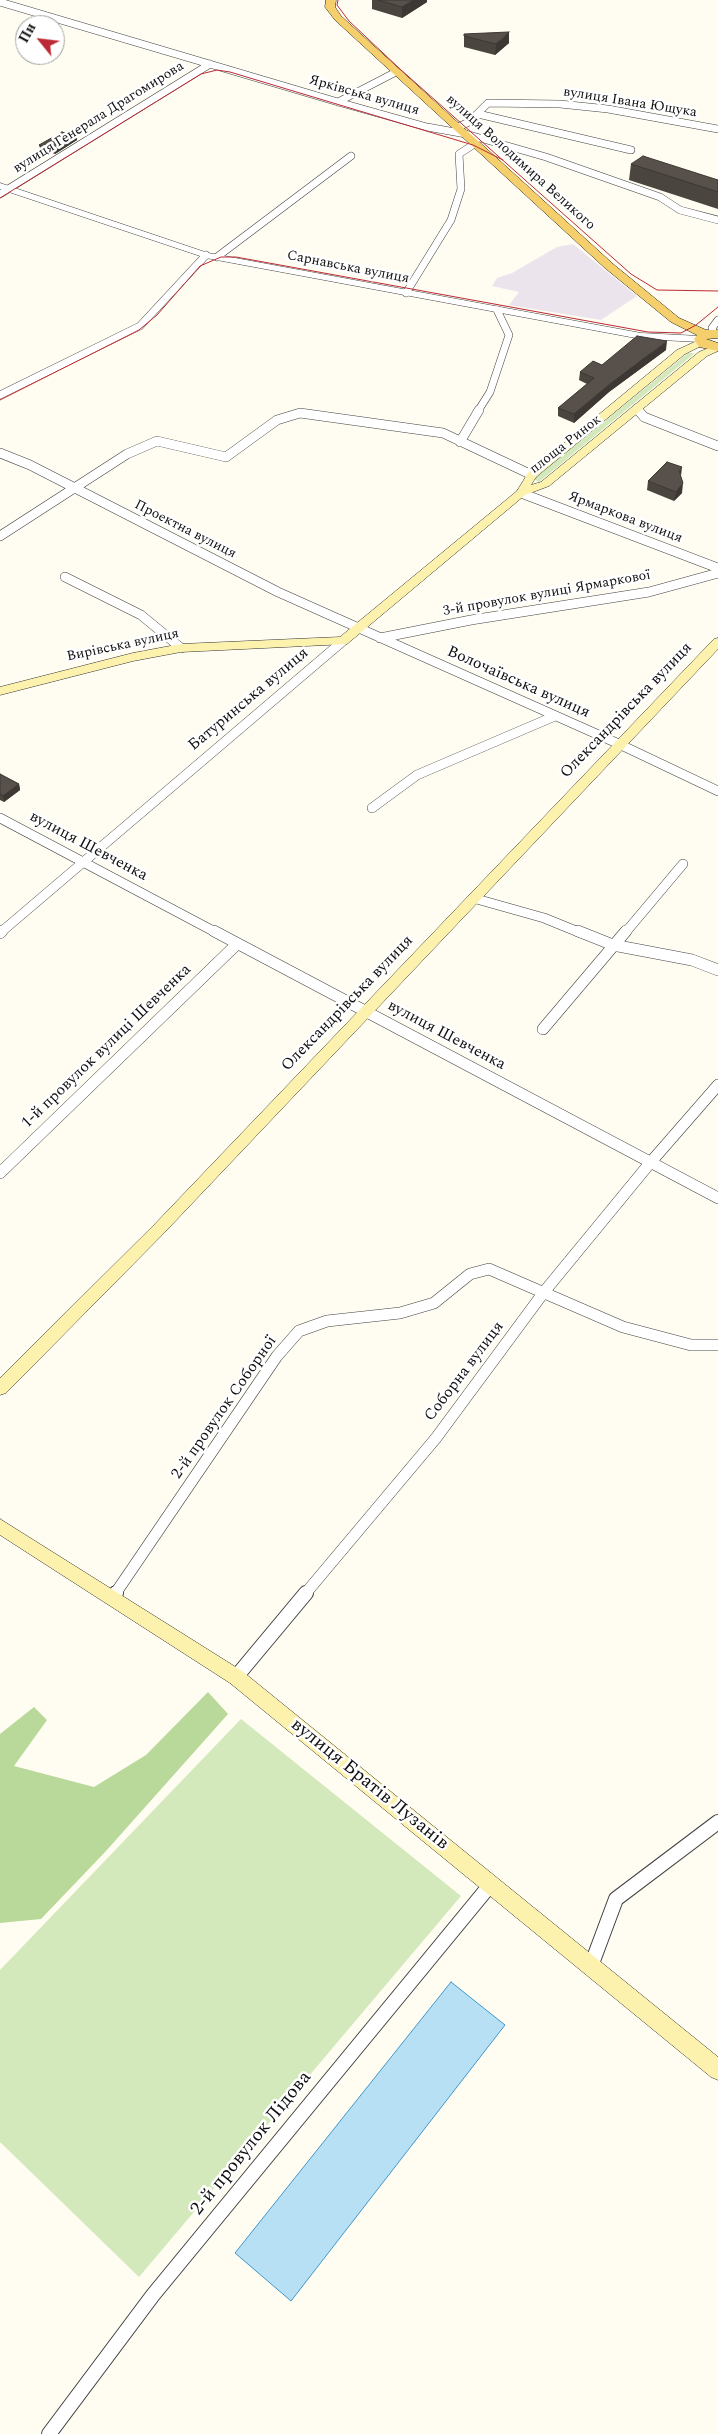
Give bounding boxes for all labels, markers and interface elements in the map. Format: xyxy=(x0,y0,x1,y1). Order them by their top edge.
north arrow xyxy=(15,15,65,65)
text: Пн xyxy=(13,19,41,47)
street label: вулиця Генерала Драгомирова xyxy=(11,58,187,178)
street label: Ярківська вулиця xyxy=(307,72,421,120)
street label: вулиця Івана Ющука xyxy=(562,84,698,122)
street label: вулиця Володимира Великого xyxy=(442,92,598,234)
street label: Сарнавська вулиця xyxy=(285,248,411,288)
street label: площа Ринок xyxy=(527,412,605,478)
street label: Ярмаркова вулиця xyxy=(566,489,684,547)
street label: Проектна вулиця xyxy=(131,497,239,563)
street label: 3-й провулок вулиці Ярмаркової xyxy=(442,567,652,621)
street label: Вирівська вулиця xyxy=(65,626,181,666)
street label: Олександрівська вулиця xyxy=(557,639,697,783)
street label: Волочаївська вулиця xyxy=(444,643,592,723)
street label: Батуринська вулиця xyxy=(185,644,313,756)
street label: вулиця Шевченка xyxy=(26,808,150,886)
street label: Олександрівська вулиця xyxy=(278,932,418,1076)
street label: 1-й провулок вулиці Шевченка xyxy=(18,961,196,1133)
street label: вулиця Шевченка xyxy=(384,997,508,1075)
street label: Соборна вулиця xyxy=(421,1318,509,1426)
street label: 2-й провулок Соборної xyxy=(168,1333,282,1483)
street label: вулиця Братів Лузанів xyxy=(285,1714,453,1856)
street label: 2-й провулок Лідова xyxy=(187,2067,317,2221)

